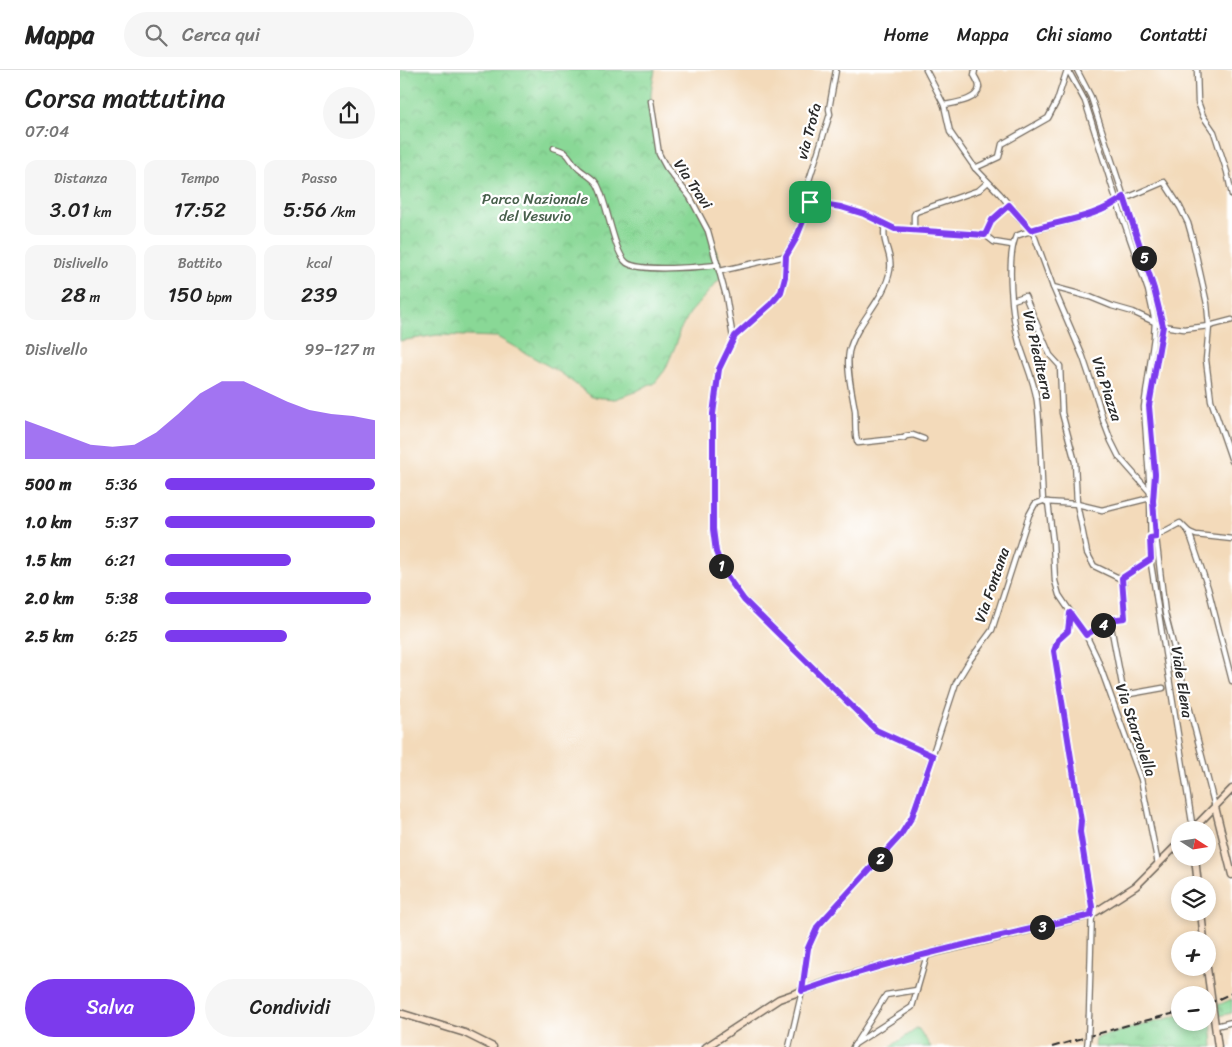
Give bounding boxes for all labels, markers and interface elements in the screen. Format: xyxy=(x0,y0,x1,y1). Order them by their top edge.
search box xyxy=(124,12,474,57)
text: Mappa xyxy=(25,14,94,56)
text: Cerca qui xyxy=(182,18,260,51)
text: Home xyxy=(884,19,929,51)
text: Mappa xyxy=(957,19,1009,51)
text: Chi siamo xyxy=(1037,19,1112,51)
text: Contatti xyxy=(1140,19,1207,51)
icon: search xyxy=(142,21,170,49)
text: Corsa mattutina xyxy=(25,73,225,122)
button: share xyxy=(323,87,375,139)
street label: via Trofa xyxy=(789,100,829,162)
text: 07:04 xyxy=(25,117,69,146)
street label: Via Travi xyxy=(667,154,720,215)
text: Distanza xyxy=(54,166,107,191)
text: Tempo xyxy=(181,166,219,191)
text: Passo xyxy=(302,166,337,191)
pin xyxy=(789,181,831,223)
park label: Parco Nazionale del Vesuvio xyxy=(482,186,588,229)
icon: arrive xyxy=(796,188,824,216)
text: 3.01 xyxy=(50,191,90,229)
text: 17:52 xyxy=(174,191,226,229)
text: 5:56 xyxy=(283,191,327,229)
text: km xyxy=(90,200,112,225)
text: /km xyxy=(327,200,356,225)
pin: 5 xyxy=(1132,246,1156,270)
text: 5 xyxy=(1140,246,1149,271)
text: Dislivello xyxy=(53,251,108,276)
text: Battito xyxy=(178,251,222,276)
text: kcal xyxy=(307,251,332,276)
text: 28 xyxy=(61,276,86,314)
text: 150 xyxy=(168,276,203,314)
text: 239 xyxy=(301,276,338,314)
text: m xyxy=(86,285,100,310)
text: bpm xyxy=(203,285,232,310)
street label: Via Piediterra xyxy=(1015,308,1061,403)
text: Dislivello xyxy=(25,335,88,364)
text: 99–127 m xyxy=(305,335,375,364)
street label: Via Piazza xyxy=(1084,353,1130,425)
text: 500 m xyxy=(25,470,71,499)
text: 5:36 xyxy=(105,470,137,499)
text: 1.0 km xyxy=(25,508,72,537)
text: 5:37 xyxy=(105,508,138,537)
street label: Via Fontana xyxy=(967,543,1017,626)
text: 1.5 km xyxy=(25,546,71,575)
text: 6:21 xyxy=(105,546,135,575)
pin: 1 xyxy=(708,554,734,578)
text: 1 xyxy=(718,554,725,579)
text: 2.0 km xyxy=(25,584,74,613)
text: 5:38 xyxy=(105,584,138,613)
pin: 4 xyxy=(1090,612,1116,638)
text: 4 xyxy=(1099,613,1108,638)
text: 2.5 km xyxy=(25,622,74,651)
text: 6:25 xyxy=(105,622,138,651)
street label: Viale Elena xyxy=(1164,644,1201,720)
street label: Via Starzolella xyxy=(1108,680,1164,781)
north arrow xyxy=(1171,821,1216,866)
map controls xyxy=(1171,821,1216,1031)
pin: 2 xyxy=(868,846,892,872)
text: 2 xyxy=(876,847,885,872)
button: layers xyxy=(1171,876,1216,921)
pin: 3 xyxy=(1030,914,1054,940)
text: 3 xyxy=(1039,915,1046,940)
button: + xyxy=(1171,931,1216,976)
button: Salva xyxy=(25,979,195,1037)
button: Condividi xyxy=(205,979,375,1037)
button: − xyxy=(1171,986,1216,1031)

